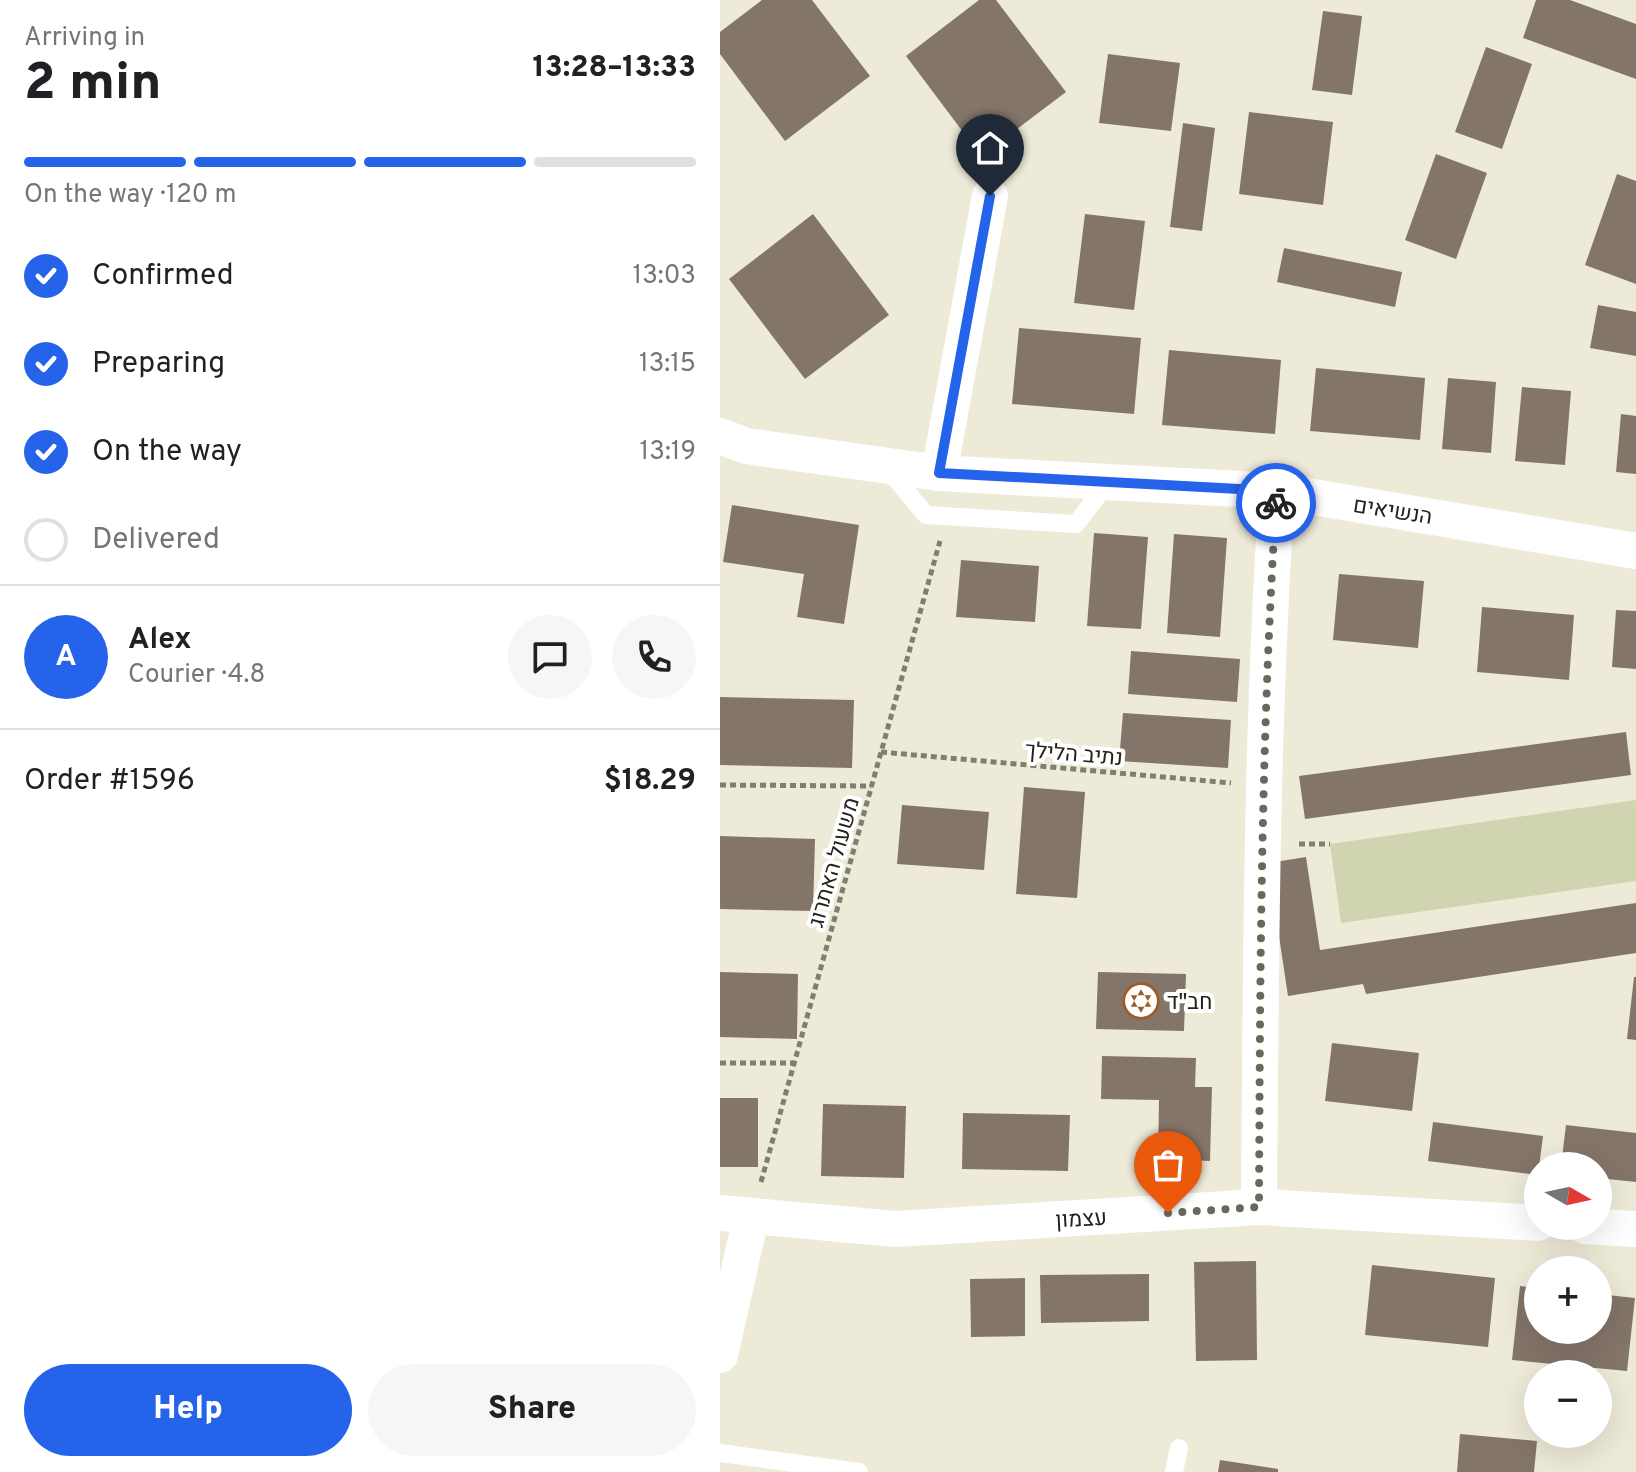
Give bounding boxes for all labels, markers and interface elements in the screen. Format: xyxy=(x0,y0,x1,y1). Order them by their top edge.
text: Arriving in xyxy=(24,22,145,55)
text: 13:28–13:33 xyxy=(532,50,696,87)
text: 2 min xyxy=(24,52,162,118)
pin xyxy=(956,114,1024,196)
icon: home xyxy=(968,126,1012,170)
text: On the way · 120 m xyxy=(24,179,237,212)
icon: check xyxy=(24,254,68,298)
text: Confirmed xyxy=(92,258,234,295)
text: 13:03 xyxy=(632,260,696,293)
icon: check xyxy=(24,342,68,386)
text: Preparing xyxy=(92,346,225,383)
text: 13:15 xyxy=(639,348,696,381)
icon: check xyxy=(24,430,68,474)
text: On the way xyxy=(92,434,242,471)
text: 13:19 xyxy=(640,436,696,469)
courier xyxy=(1236,463,1316,543)
icon: bike xyxy=(1254,481,1298,525)
street label: הנשיאים xyxy=(1351,493,1434,532)
text: Delivered xyxy=(92,522,220,559)
button: chat xyxy=(508,615,592,699)
button: phone xyxy=(612,615,696,699)
text: Alex xyxy=(128,622,192,659)
text: A xyxy=(55,639,77,676)
text: Courier · 4.8 xyxy=(128,659,265,692)
street label: נתיב הלילך xyxy=(1024,738,1124,773)
text: Order #1596 xyxy=(24,763,195,800)
text: $18.29 xyxy=(604,763,696,800)
street label: משעול האתרוג xyxy=(804,795,867,931)
synagogue icon: חב"ד xyxy=(1122,982,1160,1020)
place label: חב"ד xyxy=(1167,990,1212,1017)
pin xyxy=(1134,1131,1202,1213)
icon: bag xyxy=(1146,1143,1190,1187)
north arrow xyxy=(1524,1152,1612,1240)
map controls xyxy=(1524,1152,1612,1448)
street label: עצמון xyxy=(1055,1206,1108,1235)
button: + xyxy=(1524,1256,1612,1344)
button: − xyxy=(1524,1360,1612,1448)
button: Help xyxy=(24,1364,352,1456)
button: Share xyxy=(368,1364,696,1456)

